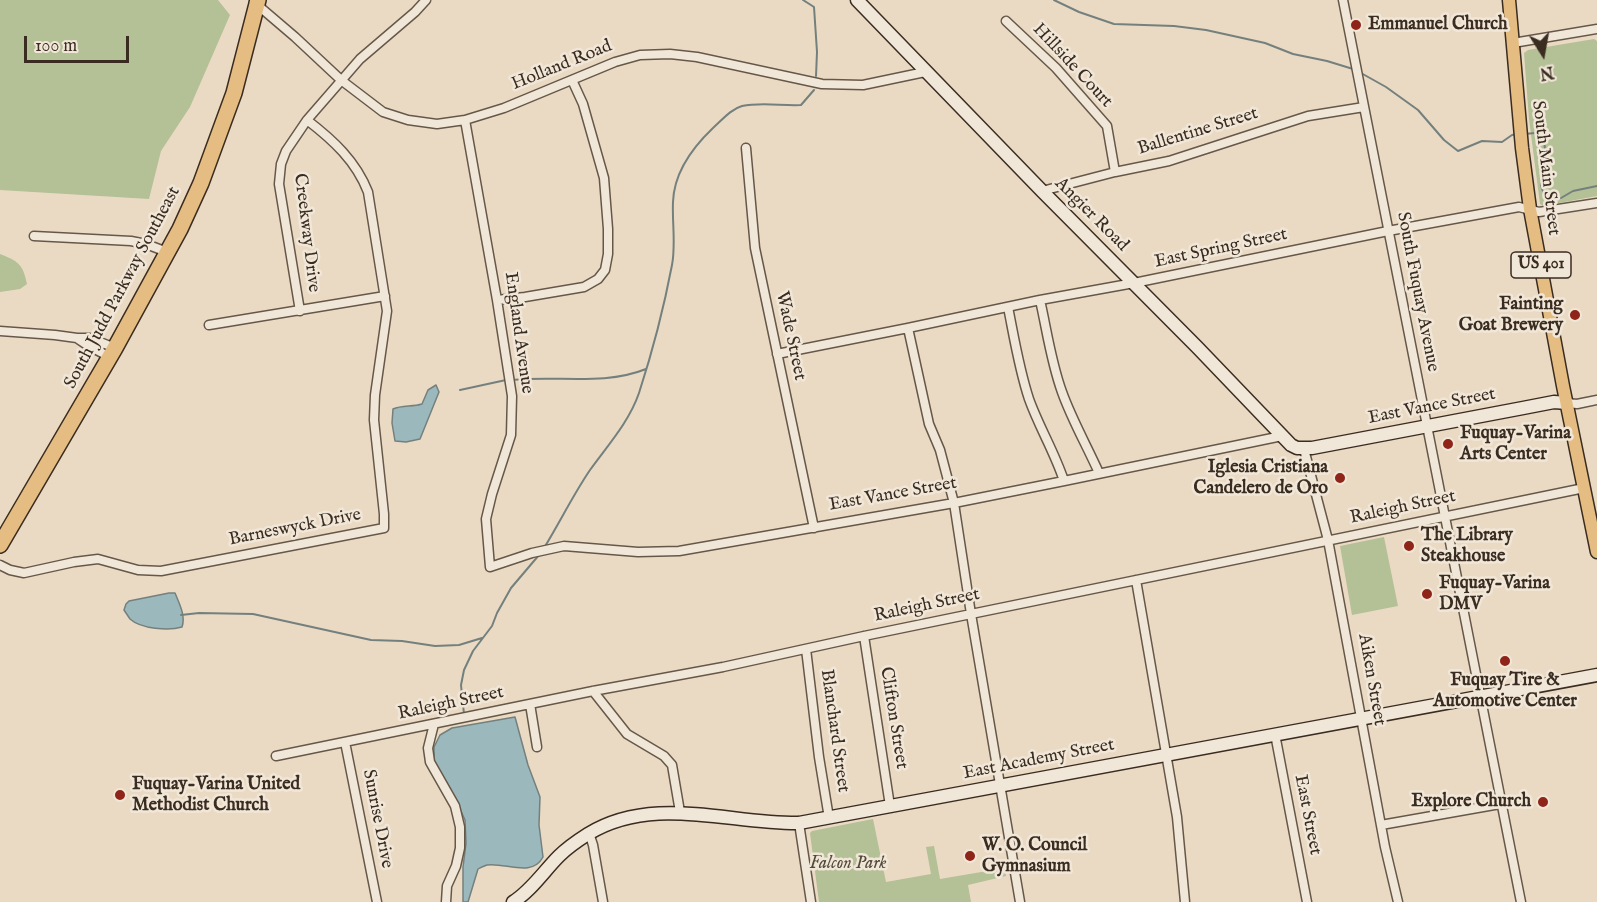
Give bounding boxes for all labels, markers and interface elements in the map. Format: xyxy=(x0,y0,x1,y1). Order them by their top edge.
place label: Emmanuel Church xyxy=(1368,14,1508,36)
marker: Emmanuel Church xyxy=(1349,18,1363,32)
street label: Hillside Court xyxy=(1027,19,1117,113)
scale bar xyxy=(27,24,132,62)
north arrow xyxy=(1513,24,1573,84)
text: 100 m xyxy=(35,35,77,58)
street label: Holland Road xyxy=(509,36,615,96)
text: N xyxy=(1538,61,1555,83)
street label: South Main Street xyxy=(1526,99,1564,237)
street label: Ballentine Street xyxy=(1135,103,1261,161)
street label: Creekway Drive xyxy=(288,172,324,294)
street label: Angier Road xyxy=(1050,174,1132,256)
street label: South Judd Parkway Southeast xyxy=(60,183,186,393)
street label: South Fuquay Avenue xyxy=(1391,210,1443,374)
street label: East Spring Street xyxy=(1153,224,1289,274)
road number: US 401 xyxy=(1511,252,1571,278)
street label: England Avenue xyxy=(499,271,537,395)
street label: Wade Street xyxy=(770,290,810,382)
place label: Fainting Goat Brewery xyxy=(1459,294,1563,336)
marker: Fainting Goat Brewery xyxy=(1568,308,1582,322)
street label: East Vance Street xyxy=(1366,384,1498,430)
place label: Fuquay-Varina Arts Center xyxy=(1460,423,1571,466)
marker: Fuquay-Varina Arts Center xyxy=(1441,437,1455,451)
place label: Iglesia Cristiana Candelero de Oro xyxy=(1194,457,1328,500)
marker: Iglesia Cristiana Candelero de Oro xyxy=(1333,471,1347,485)
street label: East Vance Street xyxy=(827,473,959,517)
street label: Raleigh Street xyxy=(1348,486,1458,530)
street label: Barneswyck Drive xyxy=(227,505,363,551)
place label: The Library Steakhouse xyxy=(1421,525,1513,568)
marker: The Library Steakhouse xyxy=(1402,539,1416,553)
place label: Fuquay-Varina DMV xyxy=(1439,573,1550,616)
street label: Raleigh Street xyxy=(872,584,982,628)
marker: Fuquay-Varina DMV xyxy=(1420,587,1434,601)
street label: Aiken Street xyxy=(1352,632,1390,728)
marker: Fuquay Tire & Automotive Center xyxy=(1498,654,1512,668)
street label: Clifton Street xyxy=(874,665,912,771)
street label: Blanchard Street xyxy=(815,668,853,794)
place label: Fuquay Tire & Automotive Center xyxy=(1433,670,1577,712)
street label: Raleigh Street xyxy=(396,682,506,726)
street label: East Academy Street xyxy=(962,735,1116,785)
street label: Sunrise Drive xyxy=(357,768,397,870)
street label: East Street xyxy=(1289,773,1325,857)
place label: Fuquay-Varina United Methodist Church xyxy=(132,774,300,816)
marker: Fuquay-Varina United Methodist Church xyxy=(113,788,127,802)
place label: Explore Church xyxy=(1411,791,1531,813)
marker: Explore Church xyxy=(1536,795,1550,809)
place label: W. O. Council Gymnasium xyxy=(982,835,1087,878)
marker: W. O. Council Gymnasium xyxy=(963,849,977,863)
park label: Falcon Park xyxy=(809,853,887,875)

